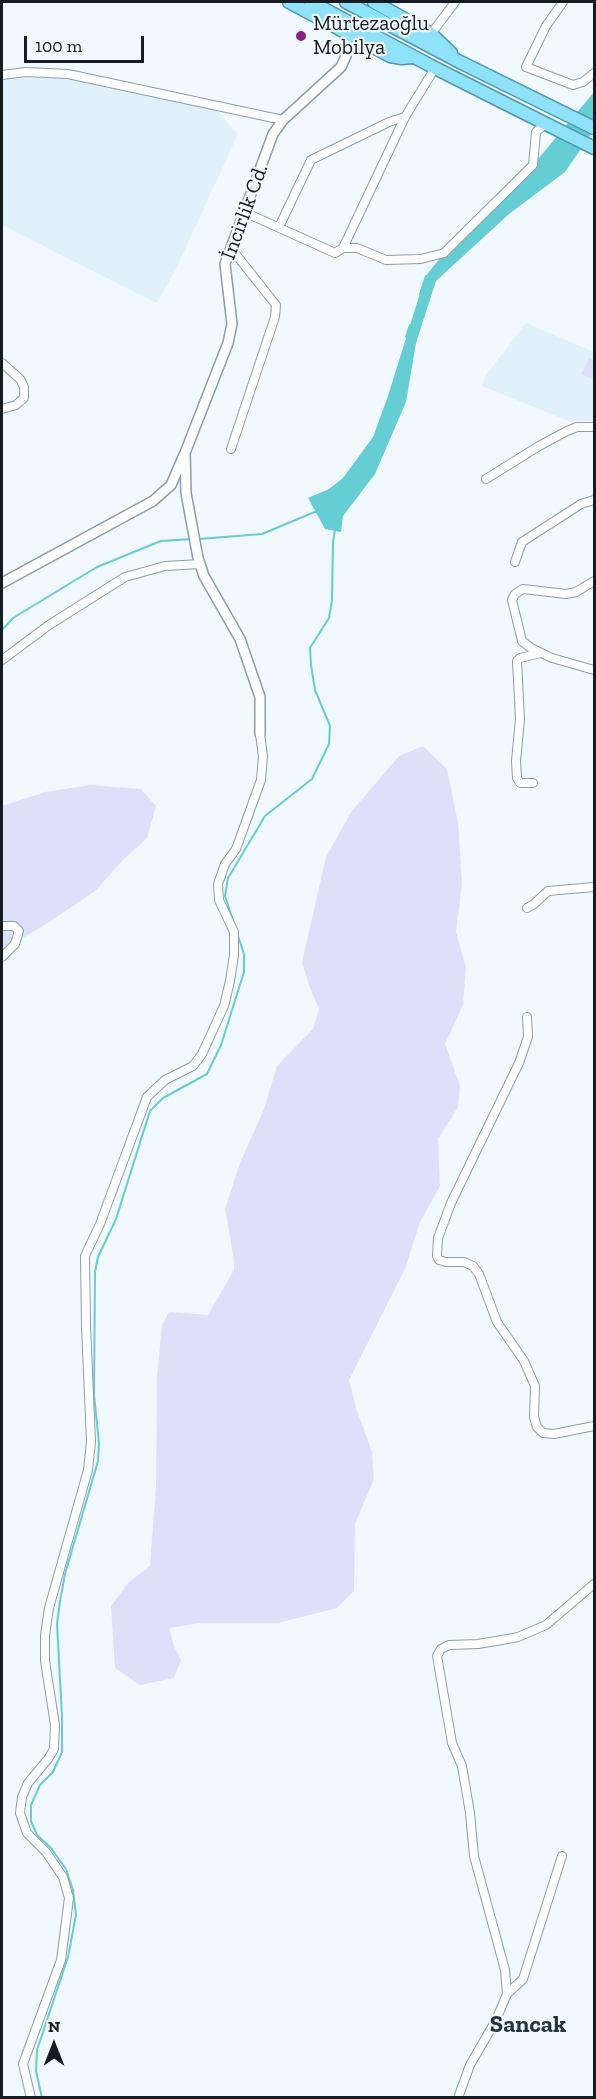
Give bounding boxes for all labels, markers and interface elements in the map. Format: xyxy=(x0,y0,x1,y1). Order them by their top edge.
place label: Mürtezaoğlu Mobilya xyxy=(313,11,429,61)
scale bar xyxy=(27,24,147,62)
marker: Mürtezaoğlu Mobilya xyxy=(294,29,308,43)
text: 100 m xyxy=(35,35,82,57)
street label: İncirlik Cd. xyxy=(216,161,274,263)
district label: Sancak xyxy=(490,2011,566,2039)
north arrow xyxy=(24,2015,84,2075)
text: N xyxy=(48,2017,60,2036)

